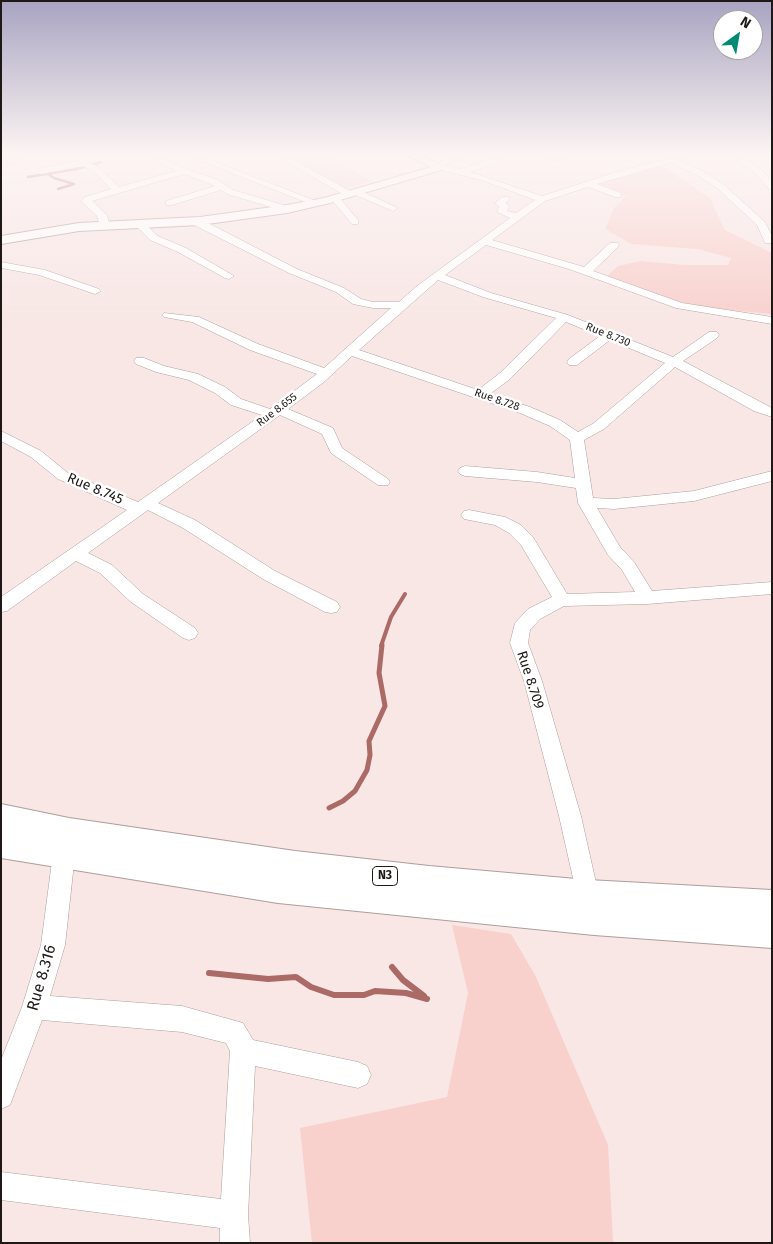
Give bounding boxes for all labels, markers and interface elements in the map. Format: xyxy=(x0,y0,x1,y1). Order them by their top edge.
north arrow xyxy=(713,10,763,60)
text: N xyxy=(737,13,754,32)
street label: Rue 8.730 xyxy=(584,320,632,350)
street label: Rue 8.728 xyxy=(473,386,521,414)
street label: Rue 8.655 xyxy=(254,390,300,430)
street label: Rue 8.745 xyxy=(65,470,125,508)
street label: Rue 8.709 xyxy=(513,649,547,711)
road number: N3 xyxy=(372,866,398,886)
street label: Rue 8.316 xyxy=(23,943,61,1013)

